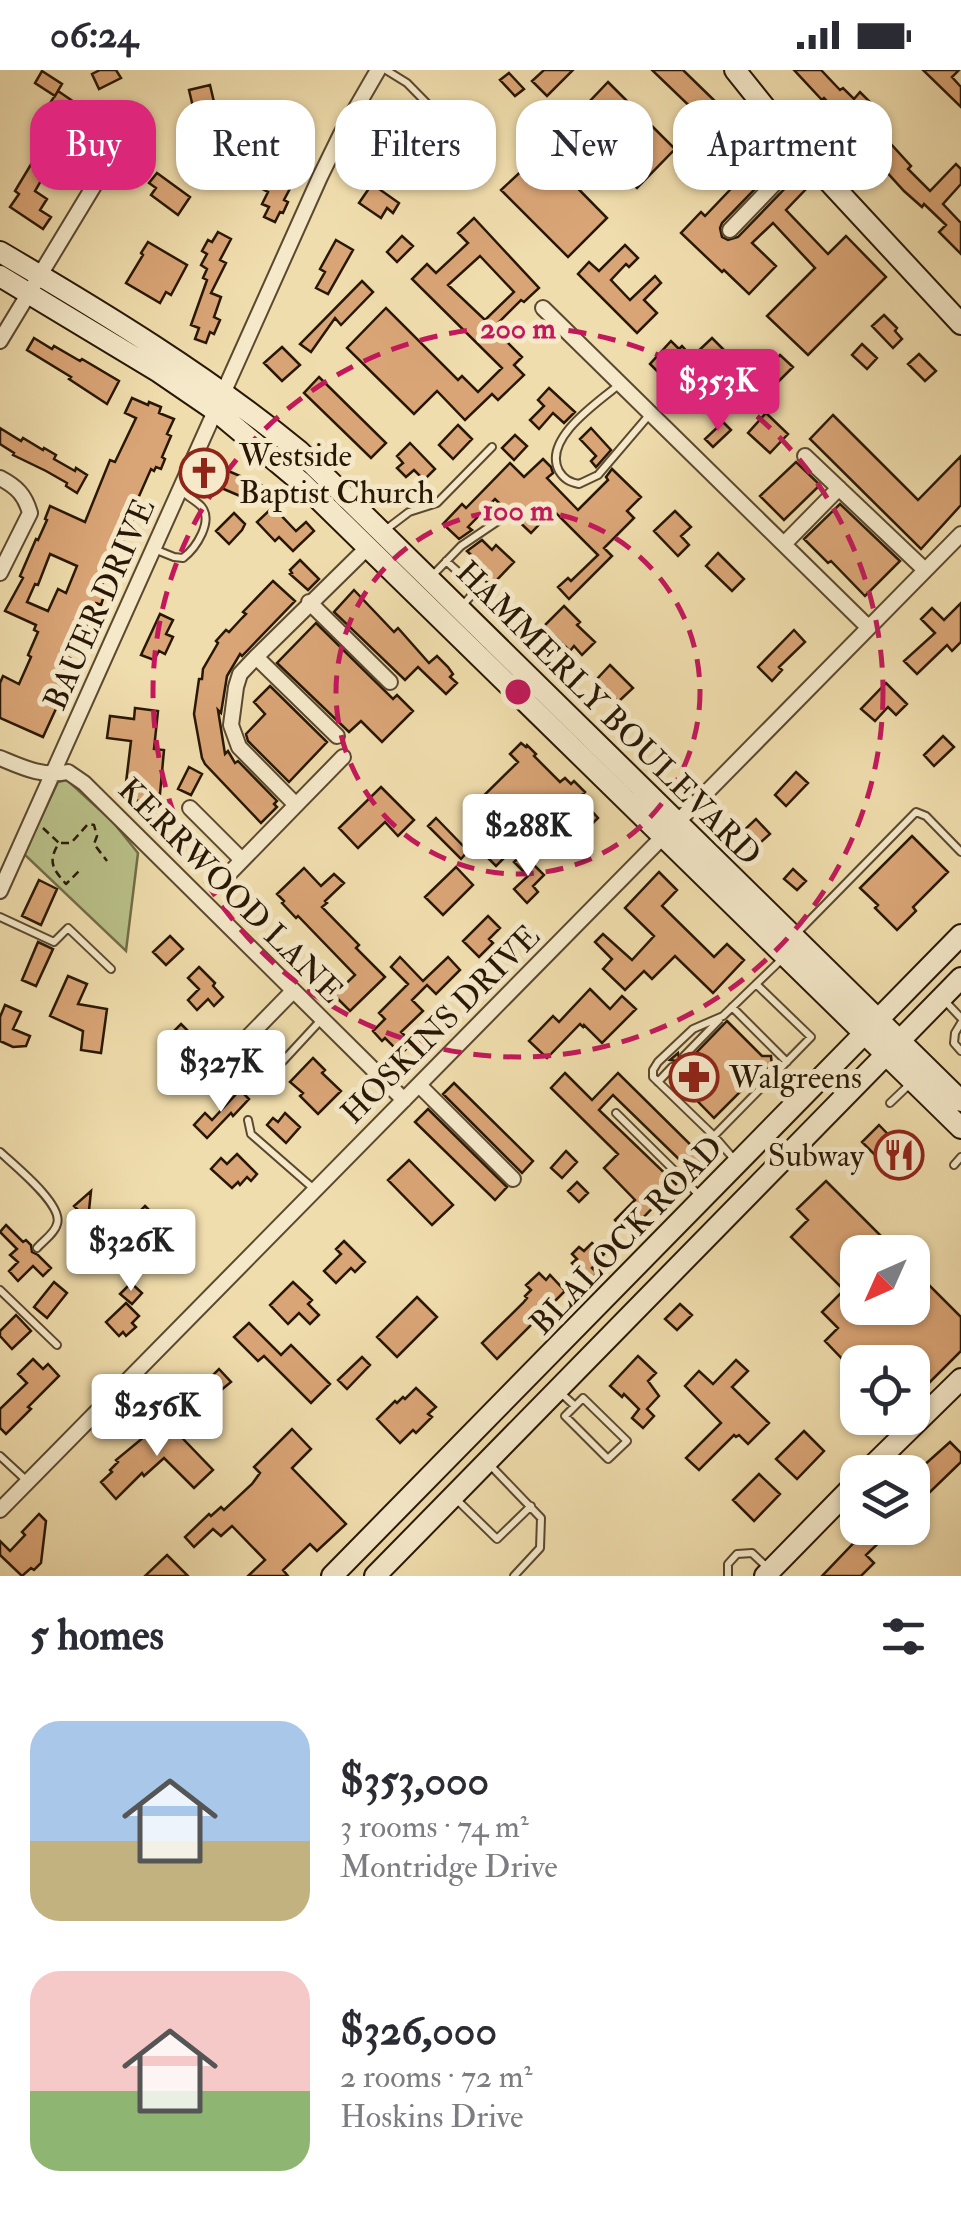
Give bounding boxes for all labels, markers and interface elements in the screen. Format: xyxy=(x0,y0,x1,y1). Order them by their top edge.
text: 06:24 xyxy=(50,11,138,59)
chip: Buy xyxy=(30,100,156,190)
chip: Rent xyxy=(176,100,315,190)
chip: Filters xyxy=(335,100,496,190)
chip: New xyxy=(516,100,653,190)
chip: Apartment xyxy=(673,100,892,190)
text: 200 m xyxy=(480,310,556,347)
pin: $353K xyxy=(648,349,788,434)
text: $353K xyxy=(678,361,758,401)
place label: Westside Baptist Church xyxy=(238,436,435,513)
church icon: Westside Baptist Church xyxy=(178,447,230,499)
text: 100 m xyxy=(483,492,554,529)
street label: BAUER DRIVE xyxy=(35,493,164,716)
street label: HAMMERLY BOULEVARD xyxy=(447,553,769,875)
centre of rings xyxy=(500,674,536,710)
street label: KERRWOOD LANE xyxy=(109,770,351,1012)
pin: $288K xyxy=(458,794,598,879)
text: $288K xyxy=(485,806,571,846)
street label: HOSKINS DRIVE xyxy=(333,917,549,1133)
pin: $327K xyxy=(151,1030,291,1115)
text: $327K xyxy=(179,1042,263,1082)
pharmacy icon: Walgreens xyxy=(668,1051,720,1103)
place label: Walgreens xyxy=(728,1058,862,1098)
street label: BLALOCK ROAD xyxy=(522,1128,732,1343)
restaurant icon: Subway xyxy=(873,1129,925,1181)
place label: Subway xyxy=(768,1136,865,1176)
pin: $326K xyxy=(61,1209,201,1294)
text: $326K xyxy=(88,1221,174,1261)
north arrow xyxy=(840,1235,930,1325)
map controls xyxy=(840,1235,930,1545)
button: locate xyxy=(840,1345,930,1435)
pin: $256K xyxy=(87,1374,227,1459)
text: $256K xyxy=(114,1386,200,1426)
button: layers xyxy=(840,1455,930,1545)
icon: filters xyxy=(876,1609,931,1664)
text: 5 homes xyxy=(30,1610,164,1662)
text: $353,000 xyxy=(340,1755,489,1807)
icon: home xyxy=(110,1761,230,1881)
text: 3 rooms · 74 m² xyxy=(340,1807,529,1847)
text: Montridge Drive xyxy=(340,1847,558,1887)
text: $326,000 xyxy=(340,2005,497,2057)
icon: home xyxy=(110,2011,230,2131)
text: 2 rooms · 72 m² xyxy=(340,2057,533,2097)
text: Hoskins Drive xyxy=(340,2097,523,2137)

